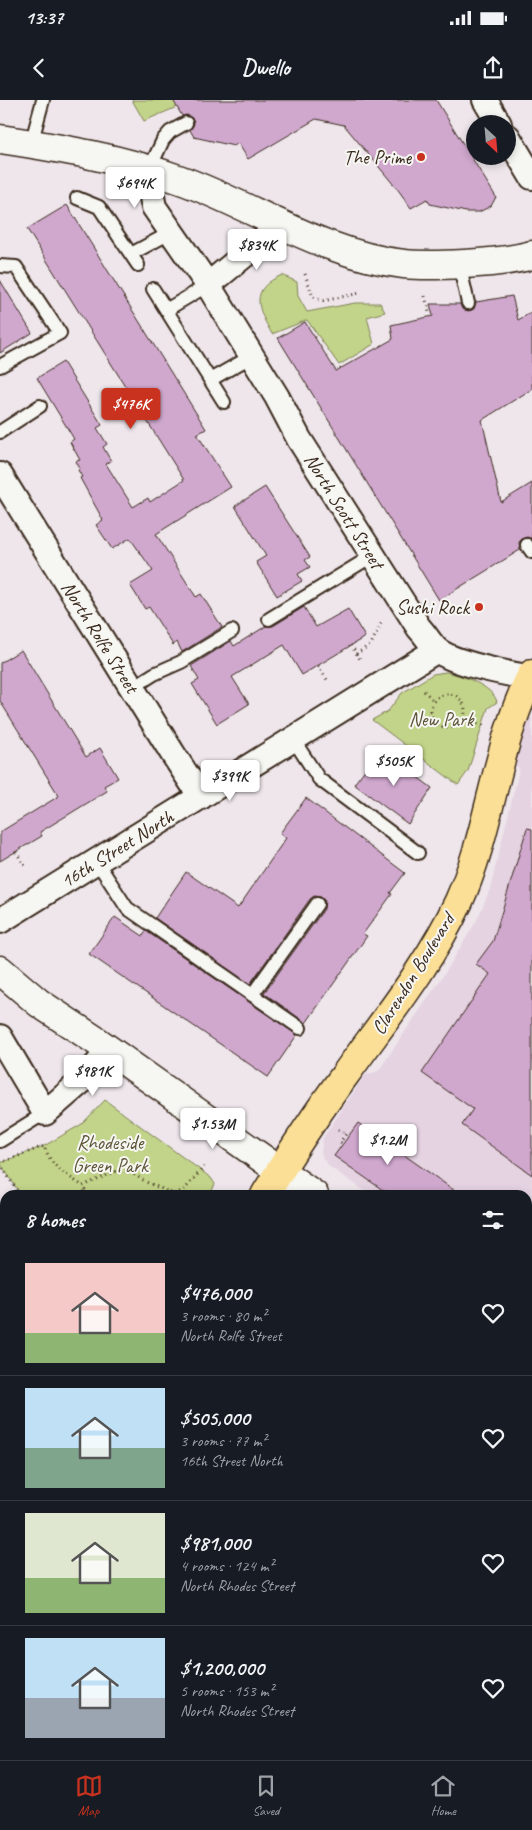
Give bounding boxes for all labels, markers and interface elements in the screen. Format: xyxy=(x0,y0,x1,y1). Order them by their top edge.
text: 13:37 xyxy=(25,6,63,30)
icon: back xyxy=(25,54,53,82)
text: Dwello xyxy=(242,54,290,82)
icon: share xyxy=(479,54,507,82)
north arrow xyxy=(466,115,516,165)
map controls xyxy=(466,115,516,165)
place label: The Prime xyxy=(343,145,412,170)
marker: The Prime xyxy=(415,151,427,163)
pin: $694K xyxy=(100,166,170,209)
text: $694K xyxy=(116,173,154,193)
pin: $834K xyxy=(222,228,292,271)
text: $834K xyxy=(239,235,275,255)
pin: $476K xyxy=(96,388,166,430)
text: $476K xyxy=(112,394,150,414)
street label: North Scott Street xyxy=(299,449,391,576)
street label: North Rolfe Street xyxy=(56,576,146,700)
place label: Sushi Rock xyxy=(396,595,471,620)
marker: Sushi Rock xyxy=(473,601,485,613)
park label: New Park xyxy=(409,707,475,732)
pin: $505K xyxy=(359,744,429,787)
text: $505K xyxy=(376,751,412,771)
pin: $399K xyxy=(195,760,265,802)
text: $399K xyxy=(212,766,248,786)
street label: 16th Street North xyxy=(56,804,179,894)
street label: Clarendon Boulevard xyxy=(366,906,462,1039)
pin: $981K xyxy=(58,1054,128,1097)
text: $981K xyxy=(75,1061,111,1081)
pin: $1.53M xyxy=(172,1108,254,1150)
text: $1.53M xyxy=(191,1114,235,1134)
pin: $1.2M xyxy=(353,1124,423,1166)
park label: Rhodeside Green Park xyxy=(73,1130,149,1178)
text: $1.2M xyxy=(370,1130,406,1150)
icon: filters xyxy=(479,1206,507,1234)
text: 8 homes xyxy=(25,1207,84,1233)
text: $476,000 xyxy=(180,1280,251,1306)
icon: home xyxy=(65,1283,125,1343)
icon: heart xyxy=(479,1299,507,1327)
text: 3 rooms · 80 m² xyxy=(180,1306,266,1326)
text: North Rolfe Street xyxy=(180,1326,282,1346)
text: $505,000 xyxy=(180,1405,250,1431)
icon: home xyxy=(65,1408,125,1468)
icon: heart xyxy=(479,1424,507,1452)
text: 3 rooms · 77 m² xyxy=(180,1431,266,1451)
text: 16th Street North xyxy=(180,1451,283,1471)
text: $981,000 xyxy=(180,1530,250,1556)
icon: home xyxy=(65,1533,125,1593)
icon: heart xyxy=(479,1549,507,1577)
text: 4 rooms · 124 m² xyxy=(180,1556,274,1576)
text: North Rhodes Street xyxy=(180,1576,294,1596)
text: $1,200,000 xyxy=(180,1655,264,1681)
icon: home xyxy=(65,1658,125,1718)
icon: heart xyxy=(479,1674,507,1702)
text: 5 rooms · 153 m² xyxy=(180,1681,274,1701)
text: North Rhodes Street xyxy=(180,1701,294,1721)
tab: Map xyxy=(75,1772,103,1819)
tab: Saved xyxy=(252,1772,280,1819)
tab: Home xyxy=(429,1772,457,1819)

